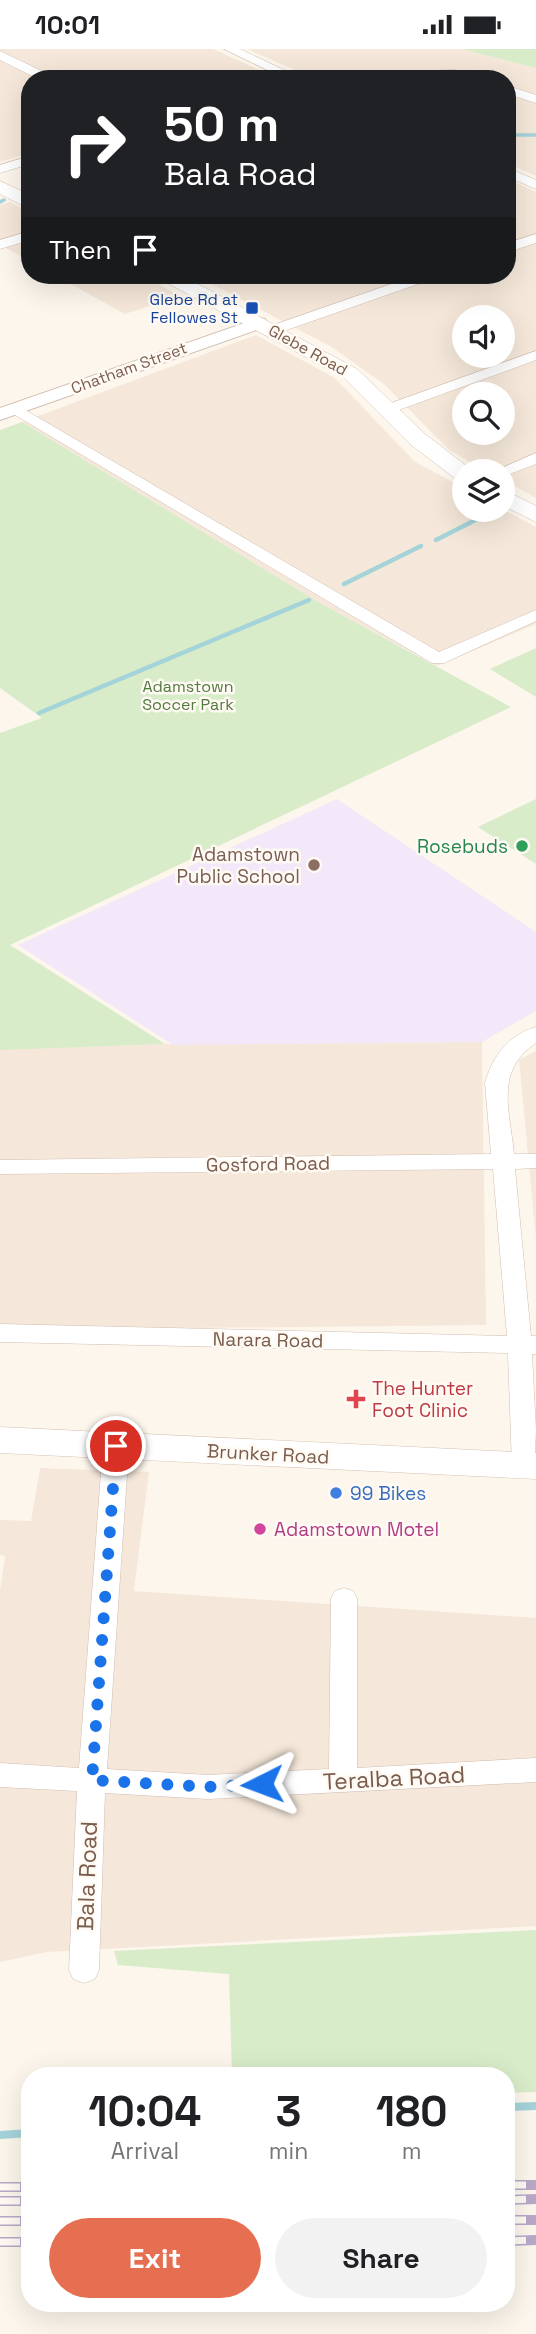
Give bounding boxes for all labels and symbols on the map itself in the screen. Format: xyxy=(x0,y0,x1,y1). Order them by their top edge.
place label: Glebe Rd at Fellowes St xyxy=(150,289,238,328)
marker: Glebe Rd at Fellowes St xyxy=(244,300,260,316)
street label: Glebe Road xyxy=(265,320,351,380)
street label: Chatham Street xyxy=(68,337,190,399)
park label: Adamstown Soccer Park xyxy=(142,676,234,715)
place label: Rosebuds xyxy=(417,834,508,859)
marker: Rosebuds xyxy=(514,838,530,854)
place label: Adamstown Public School xyxy=(176,842,300,889)
marker: Adamstown Public School xyxy=(306,857,322,873)
street label: Gosford Road xyxy=(206,1150,330,1178)
street label: Narara Road xyxy=(212,1327,324,1353)
place label: The Hunter Foot Clinic xyxy=(372,1376,473,1423)
marker: The Hunter Foot Clinic xyxy=(346,1389,366,1409)
pin xyxy=(86,1416,146,1476)
street label: Brunker Road xyxy=(206,1438,330,1470)
place label: 99 Bikes xyxy=(350,1481,426,1506)
marker: 99 Bikes xyxy=(328,1485,344,1501)
place label: Adamstown Motel xyxy=(274,1517,439,1542)
marker: Adamstown Motel xyxy=(252,1521,268,1537)
position arrow xyxy=(225,1747,299,1821)
street label: Teralba Road xyxy=(322,1759,466,1797)
street label: Bala Road xyxy=(70,1821,104,1931)

